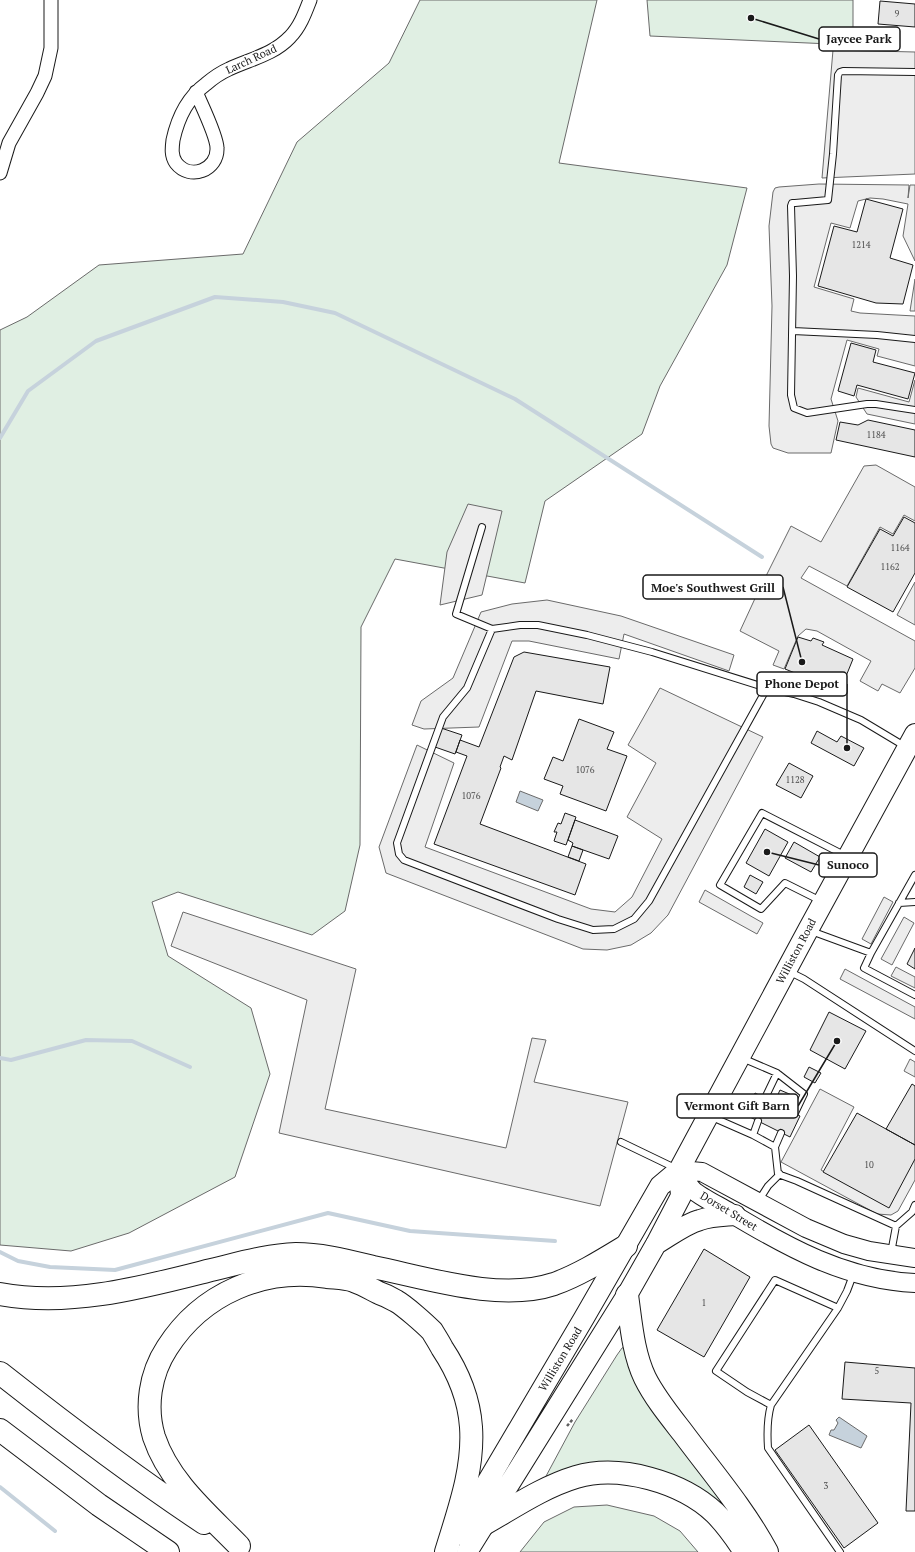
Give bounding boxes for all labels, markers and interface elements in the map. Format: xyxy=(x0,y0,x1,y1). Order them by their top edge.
house number: 9 xyxy=(895,8,900,20)
callout: Jaycee Park xyxy=(819,27,900,51)
text: Jaycee Park xyxy=(826,31,892,46)
street label: Larch Road xyxy=(223,41,279,77)
house number: 1214 xyxy=(851,239,871,251)
house number: 1184 xyxy=(866,429,886,441)
house number: 1164 xyxy=(890,542,910,554)
house number: 1162 xyxy=(880,561,900,573)
callout: Moe's Southwest Grill xyxy=(643,575,783,599)
text: Moe's Southwest Grill xyxy=(651,580,775,595)
callout: Phone Depot xyxy=(757,672,847,696)
text: Phone Depot xyxy=(765,676,839,691)
house number: 1076 xyxy=(575,764,595,776)
house number: 1128 xyxy=(785,774,805,786)
house number: 1076 xyxy=(461,790,481,802)
callout: Sunoco xyxy=(819,853,877,877)
text: Sunoco xyxy=(827,857,869,872)
street label: Williston Road xyxy=(773,916,819,986)
callout: Vermont Gift Barn xyxy=(677,1094,798,1118)
text: Vermont Gift Barn xyxy=(684,1098,790,1113)
house number: 10 xyxy=(864,1159,874,1171)
street label: Dorset Street xyxy=(698,1188,760,1234)
house number: 1 xyxy=(702,1297,706,1309)
street label: Williston Road xyxy=(535,1324,585,1394)
house number: 5 xyxy=(875,1365,880,1377)
house number: 3 xyxy=(824,1480,829,1492)

